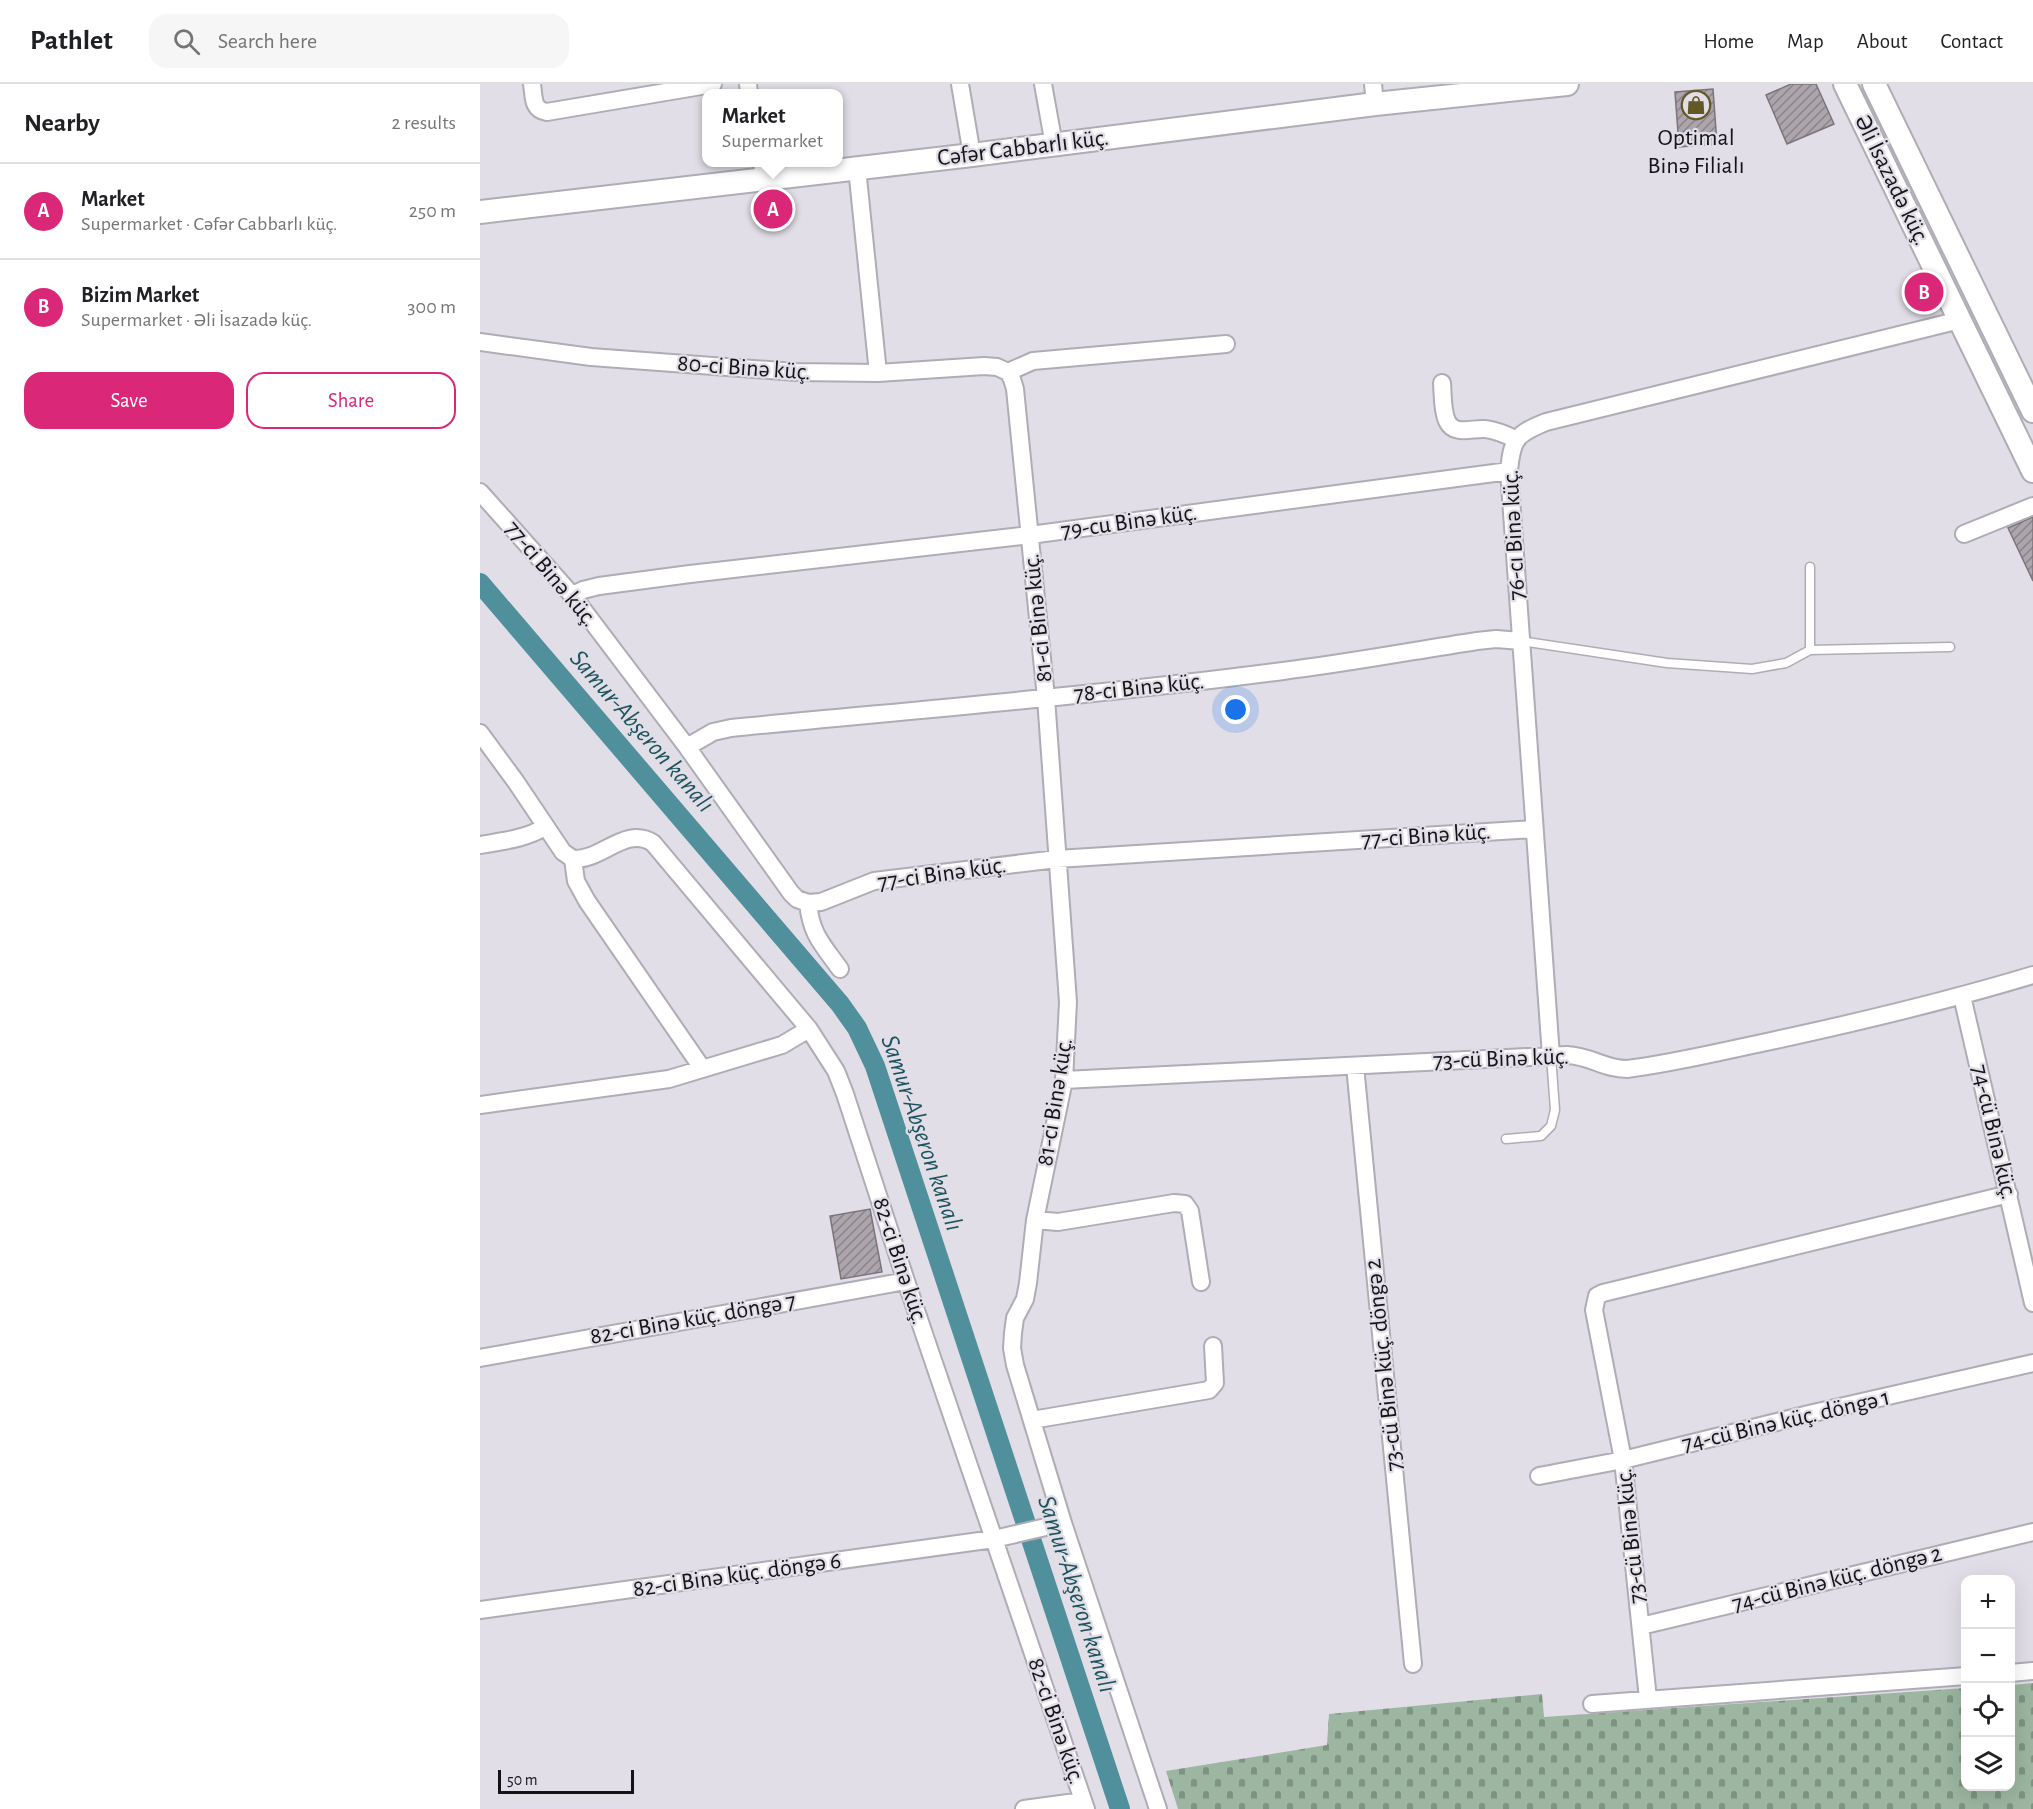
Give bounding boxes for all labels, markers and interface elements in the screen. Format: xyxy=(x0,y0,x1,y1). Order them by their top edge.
search box xyxy=(149,14,569,68)
icon: search xyxy=(170,25,203,58)
text: Pathlet xyxy=(30,27,113,55)
text: Search here xyxy=(218,30,317,52)
text: Home xyxy=(1703,31,1754,52)
text: Map xyxy=(1787,31,1824,52)
text: About xyxy=(1857,31,1907,52)
text: Contact xyxy=(1940,31,2003,52)
popup xyxy=(702,89,843,167)
shop icon: Optimal Binə Filialı xyxy=(1680,89,1712,121)
text: Market xyxy=(722,105,785,127)
text: Nearby xyxy=(24,110,100,136)
street label: Əli İsazadə küç. xyxy=(1850,110,1935,249)
text: 2 results xyxy=(392,113,456,133)
street label: Cəfər Cabbarlı küç. xyxy=(936,126,1110,170)
place label: Optimal Binə Filialı xyxy=(1648,126,1744,178)
text: Supermarket xyxy=(722,131,823,151)
pin: A xyxy=(754,186,792,232)
text: Market xyxy=(81,188,145,210)
text: A xyxy=(38,201,50,221)
text: 250 m xyxy=(409,201,456,221)
text: Supermarket · Cəfər Cabbarlı küç. xyxy=(81,214,337,234)
pin: B xyxy=(1904,270,1944,314)
text: Bizim Market xyxy=(81,284,199,306)
text: B xyxy=(38,297,49,317)
text: 300 m xyxy=(407,297,456,317)
text: Supermarket · Əli İsazadə küç. xyxy=(81,310,312,330)
street label: 80-ci Binə küç. xyxy=(676,351,812,385)
button: Save xyxy=(24,372,234,429)
button: Share xyxy=(246,372,456,429)
street label: 76-cı Binə küç. xyxy=(1499,469,1529,601)
street label: 79-cu Binə küç. xyxy=(1059,501,1199,543)
street label: 77-ci Binə küç. xyxy=(500,517,602,631)
street label: 81-ci Binə küç. xyxy=(1019,552,1057,684)
water label: Samur-Abşeron kanalı xyxy=(565,645,719,817)
street label: 78-ci Binə küç. xyxy=(1073,669,1205,707)
your location xyxy=(1221,695,1250,724)
street label: 77-ci Binə küç. xyxy=(1360,820,1492,852)
street label: 77-ci Binə küç. xyxy=(876,853,1008,895)
water label: Samur-Abşeron kanalı xyxy=(876,1032,968,1234)
street label: 81-ci Binə küç. xyxy=(1033,1036,1077,1168)
street label: 73-cü Binə küç. xyxy=(1433,1045,1569,1073)
street label: 74-cü Binə küç. xyxy=(1967,1062,2021,1202)
street label: 82-ci Binə küç. xyxy=(868,1195,932,1327)
street label: 73-cü Binə küç. döngə 2 xyxy=(1361,1257,1407,1472)
street label: 82-ci Binə küç. döngə 7 xyxy=(588,1289,798,1349)
street label: 74-cü Binə küç. döngə 1 xyxy=(1680,1385,1892,1457)
street label: 73-cü Binə küç. xyxy=(1612,1467,1650,1605)
water label: Samur-Abşeron kanalı xyxy=(1033,1492,1121,1696)
street label: 74-cü Binə küç. döngə 2 xyxy=(1730,1541,1944,1617)
street label: 82-ci Binə küç. döngə 6 xyxy=(631,1549,843,1601)
map controls xyxy=(1961,1575,2015,1791)
button: + xyxy=(1961,1575,2015,1629)
button: − xyxy=(1961,1629,2015,1683)
street label: 82-ci Binə küç. xyxy=(1023,1655,1089,1787)
button: locate xyxy=(1961,1683,2015,1737)
button: layers xyxy=(1961,1737,2015,1791)
scale bar xyxy=(498,1767,634,1794)
text: 50 m xyxy=(507,1772,538,1788)

